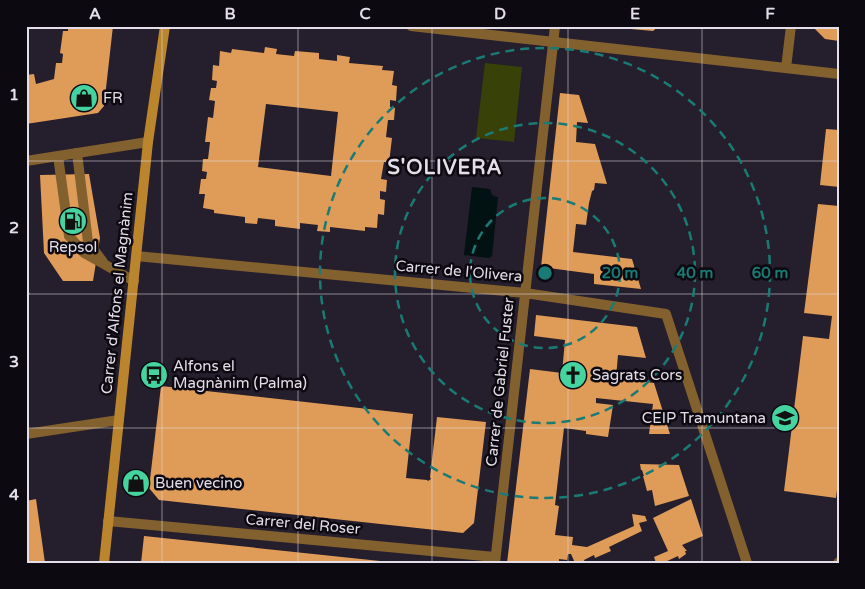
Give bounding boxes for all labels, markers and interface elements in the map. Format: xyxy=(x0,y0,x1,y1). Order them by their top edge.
text: A xyxy=(89,4,101,24)
text: B xyxy=(224,4,236,24)
text: C xyxy=(359,4,371,24)
text: D xyxy=(494,4,506,24)
text: E xyxy=(630,4,640,24)
text: F xyxy=(765,4,775,24)
shop icon: FR xyxy=(69,83,99,113)
text: 1 xyxy=(9,85,19,105)
place label: FR xyxy=(103,89,123,107)
district label: S'OLIVERA xyxy=(387,156,503,180)
street label: Carrer d'Alfons el Magnànim xyxy=(97,191,137,395)
fuel station icon: Repsol xyxy=(58,206,88,236)
text: 2 xyxy=(9,218,19,238)
place label: Repsol xyxy=(49,238,97,256)
street label: Carrer de l'Olivera xyxy=(395,256,523,286)
centre of rings xyxy=(536,264,554,282)
text: 20 m xyxy=(602,264,638,282)
text: 40 m xyxy=(677,264,713,282)
text: 60 m xyxy=(752,264,788,282)
street label: Carrer de Gabriel Fuster xyxy=(482,296,518,467)
text: 3 xyxy=(9,352,19,372)
place label: Alfons el Magnànim (Palma) xyxy=(173,357,307,392)
bus stop icon: Alfons el Magnànim (Palma) xyxy=(139,360,169,390)
church icon: Sagrats Cors xyxy=(558,360,588,390)
place label: Sagrats Cors xyxy=(592,366,682,384)
school or university icon: CEIP Tramuntana xyxy=(770,403,800,433)
place label: CEIP Tramuntana xyxy=(642,409,766,427)
shop icon: Buen vecino xyxy=(121,468,151,498)
place label: Buen vecino xyxy=(155,474,242,492)
text: 4 xyxy=(9,485,19,505)
street label: Carrer del Roser xyxy=(245,510,361,538)

